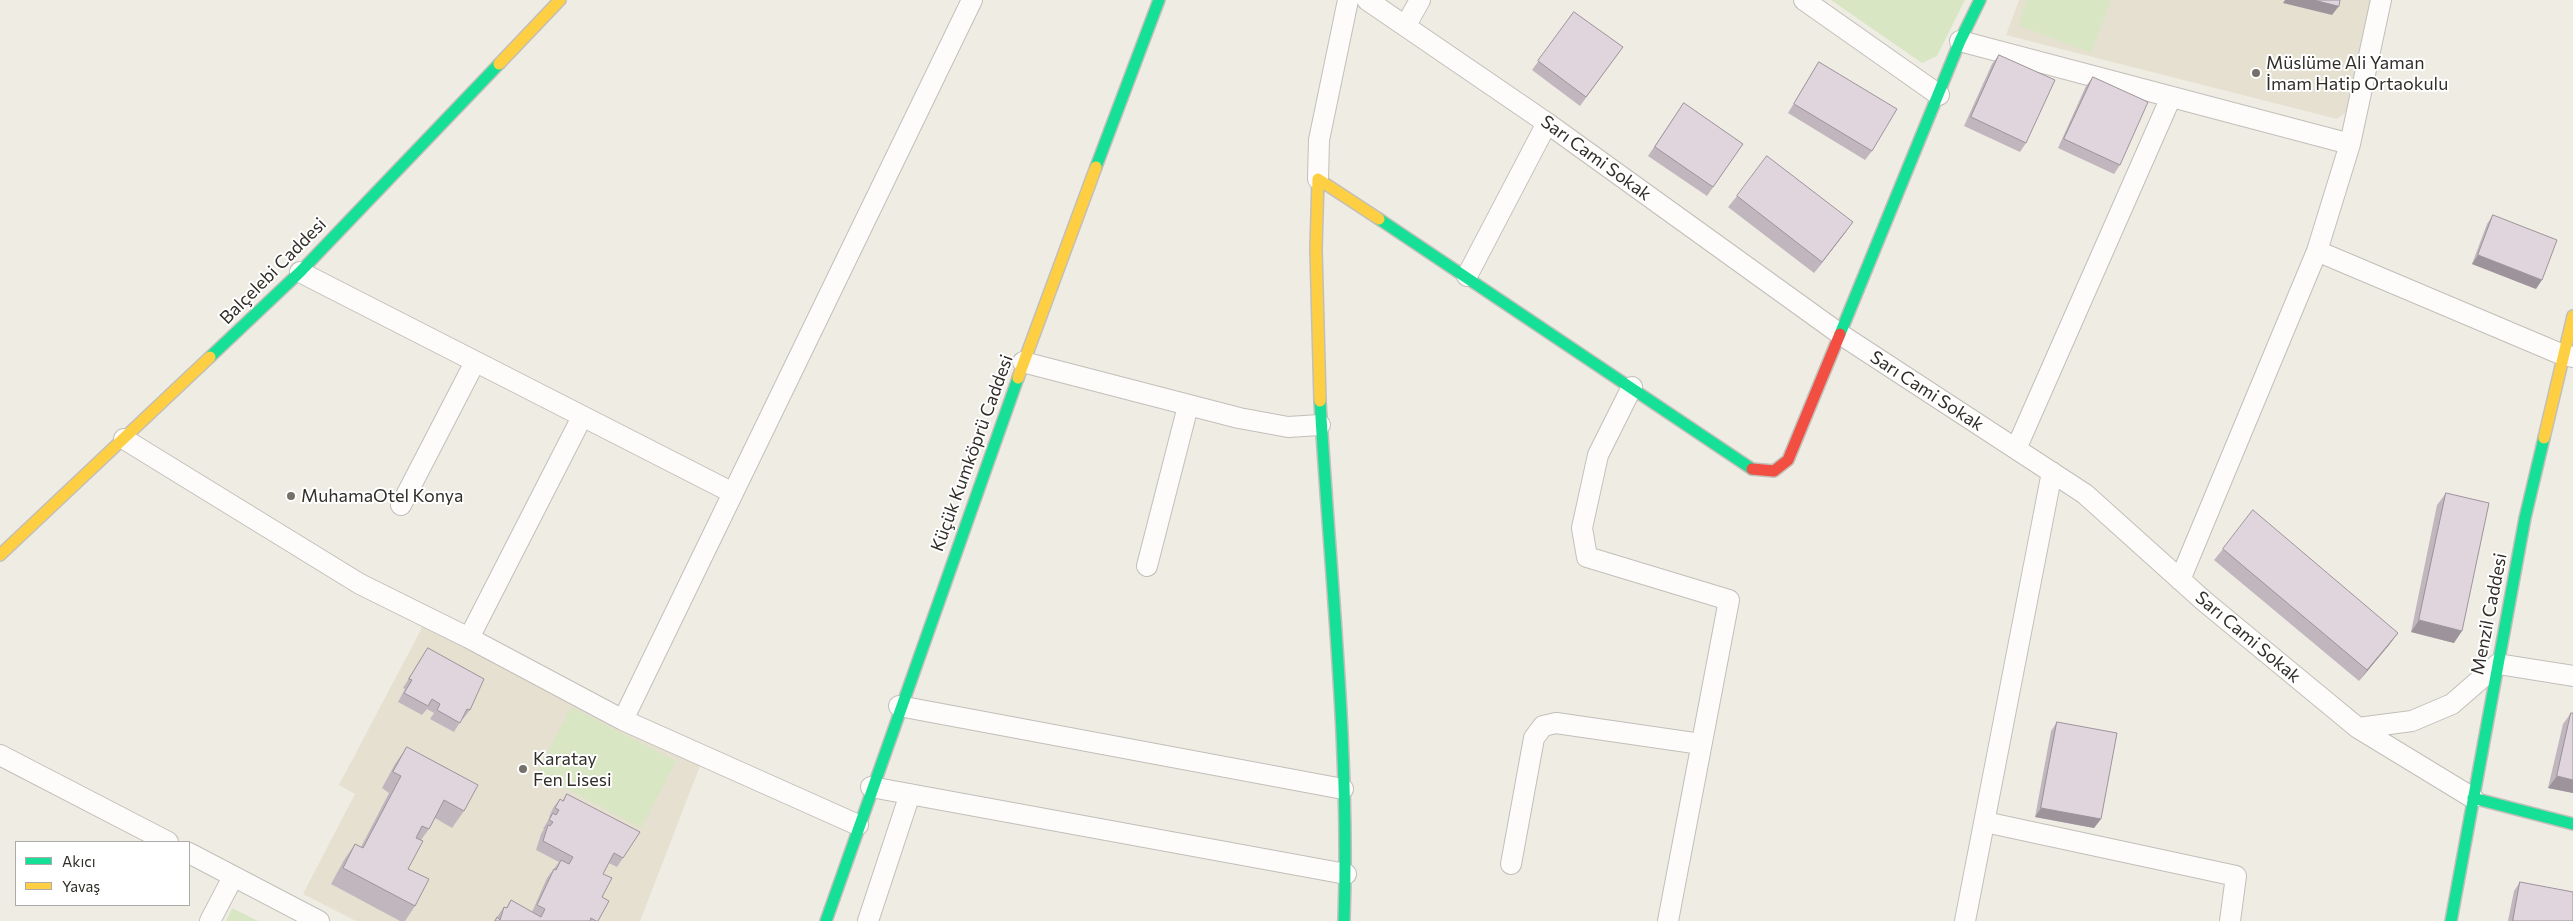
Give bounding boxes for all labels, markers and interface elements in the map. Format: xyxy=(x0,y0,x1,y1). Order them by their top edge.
place label: Müslüme Ali Yaman İmam Hatip Ortaokulu xyxy=(2266,52,2448,94)
marker: Müslüme Ali Yaman İmam Hatip Ortaokulu xyxy=(2250,67,2262,79)
street label: Sarı Cami Sokak xyxy=(1537,111,1655,205)
street label: Balçelebi Caddesi xyxy=(215,213,331,329)
street label: Sarı Cami Sokak xyxy=(1866,346,1988,436)
street label: Küçük Kumköprü Caddesi xyxy=(926,352,1018,554)
place label: MuhamaOtel Konya xyxy=(301,485,463,507)
marker: MuhamaOtel Konya xyxy=(285,490,297,502)
street label: Menzil Caddesi xyxy=(2467,551,2511,677)
street label: Sarı Cami Sokak xyxy=(2191,587,2305,687)
place label: Karatay Fen Lisesi xyxy=(533,748,612,791)
marker: Karatay Fen Lisesi xyxy=(517,763,529,775)
legend xyxy=(15,841,190,906)
text: Akıcı xyxy=(62,852,96,870)
text: Yavaş xyxy=(62,877,100,895)

